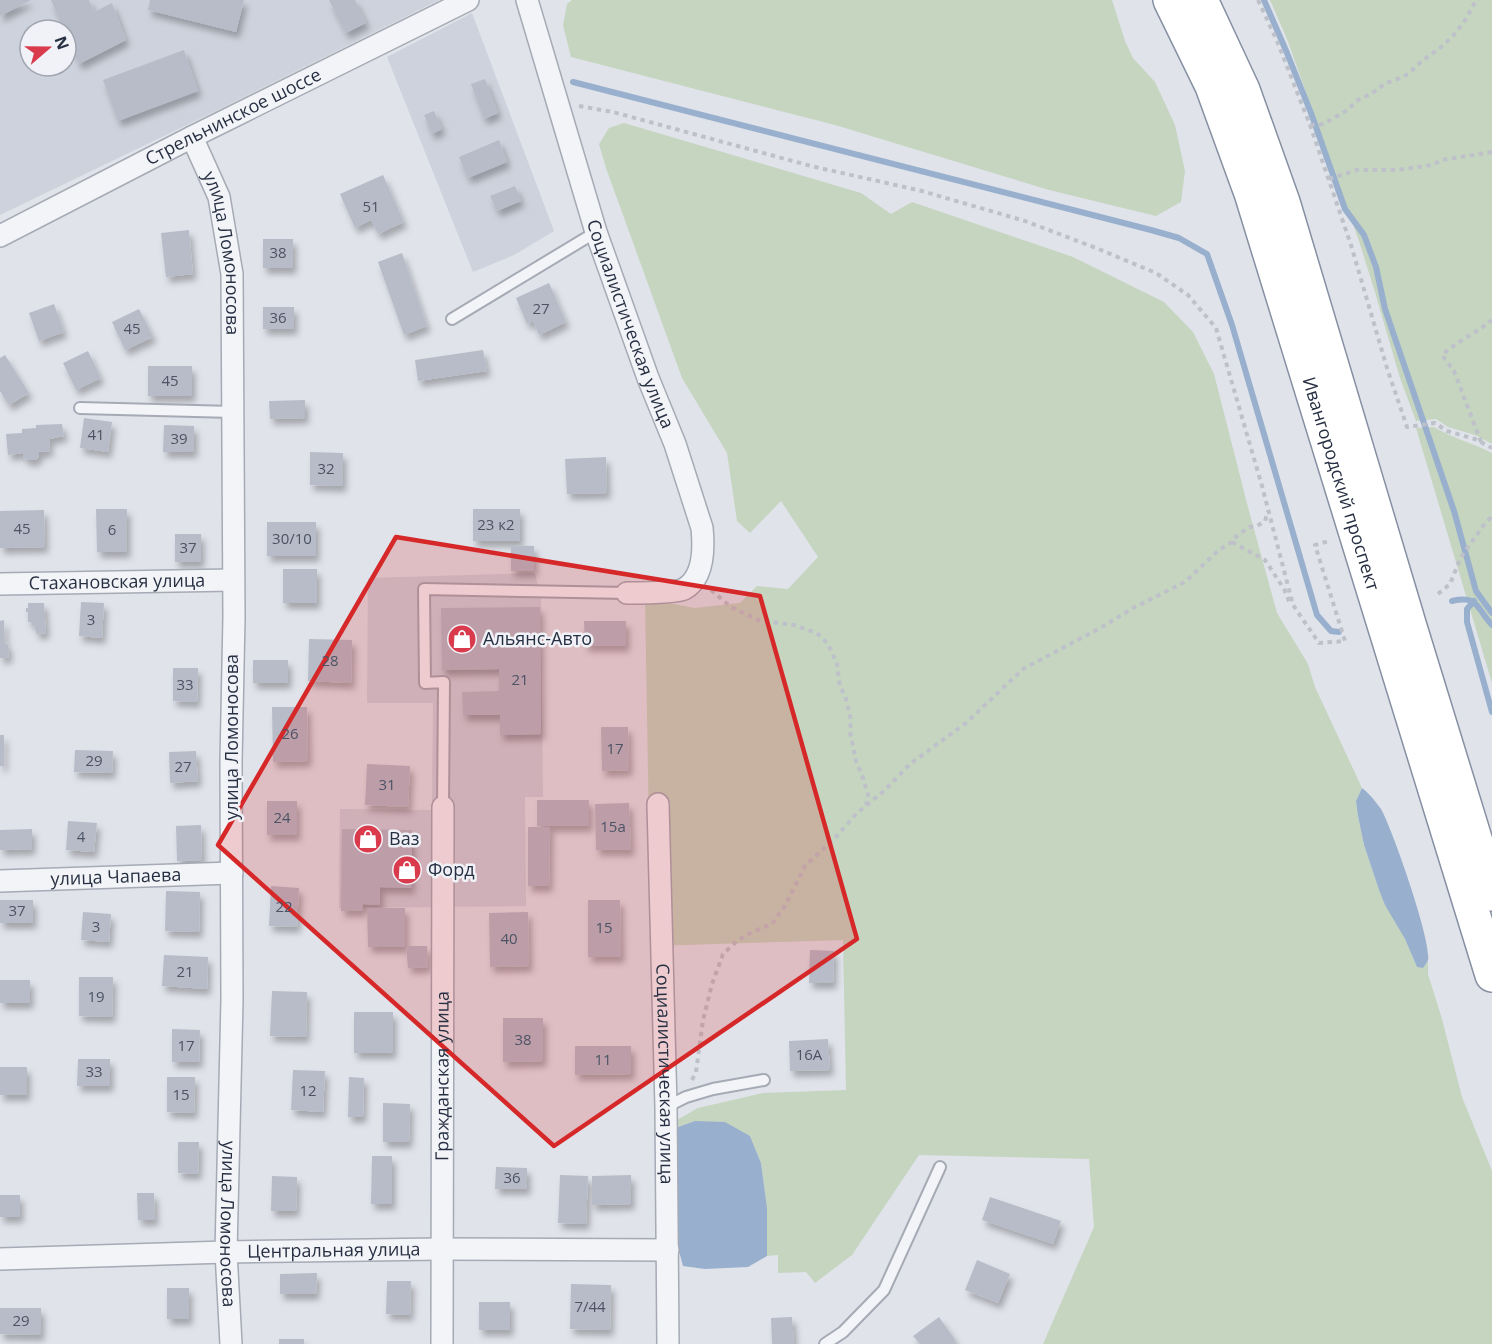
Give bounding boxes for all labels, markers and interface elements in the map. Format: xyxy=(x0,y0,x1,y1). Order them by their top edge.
north arrow xyxy=(18,18,78,78)
text: N xyxy=(50,33,75,53)
street label: Стрельнинское шоссе xyxy=(141,62,325,170)
street label: улица Ломоносова xyxy=(198,167,245,335)
house number: 51 xyxy=(362,196,380,216)
street label: Социалистическая улица xyxy=(582,216,680,432)
house number: 38 xyxy=(269,242,287,262)
house number: 27 xyxy=(532,298,550,318)
house number: 36 xyxy=(269,307,287,327)
house number: 45 xyxy=(123,318,141,338)
house number: 45 xyxy=(161,370,179,390)
street label: Ивангородский проспект xyxy=(1297,374,1386,594)
house number: 41 xyxy=(87,424,105,444)
house number: 39 xyxy=(170,428,188,448)
house number: 32 xyxy=(317,458,335,478)
house number: 23 к2 xyxy=(477,514,515,534)
house number: 45 xyxy=(13,518,31,538)
house number: 6 xyxy=(108,519,116,539)
house number: 30/10 xyxy=(272,528,312,548)
house number: 37 xyxy=(179,537,197,557)
street label: Стахановская улица xyxy=(28,567,205,595)
house number: 3 xyxy=(87,609,95,629)
shop icon: Альянс-Авто xyxy=(446,623,478,655)
place label: Альянс-Авто xyxy=(483,626,592,650)
house number: 28 xyxy=(321,650,339,670)
street label: улица Ломоносова xyxy=(219,654,243,820)
house number: 21 xyxy=(511,669,529,689)
house number: 33 xyxy=(176,674,194,694)
house number: 26 xyxy=(281,723,299,743)
house number: 17 xyxy=(606,738,624,758)
house number: 29 xyxy=(85,750,103,770)
house number: 27 xyxy=(174,756,192,776)
house number: 31 xyxy=(378,774,396,794)
house number: 24 xyxy=(273,807,291,827)
house number: 15а xyxy=(600,816,626,836)
shop icon: Ваз xyxy=(352,823,384,855)
house number: 4 xyxy=(77,826,86,846)
place label: Ваз xyxy=(389,826,419,850)
shop icon: Форд xyxy=(391,854,423,886)
place label: Форд xyxy=(428,857,475,881)
street label: улица Чапаева xyxy=(50,862,182,890)
house number: 22 xyxy=(275,896,293,916)
house number: 37 xyxy=(8,900,26,920)
house number: 3 xyxy=(92,916,100,936)
house number: 15 xyxy=(595,917,613,937)
house number: 40 xyxy=(500,928,518,948)
house number: 21 xyxy=(176,961,194,981)
street label: Социалистическая улица xyxy=(651,963,680,1184)
house number: 19 xyxy=(87,986,105,1006)
street label: Гражданская улица xyxy=(429,991,454,1161)
house number: 38 xyxy=(514,1029,532,1049)
house number: 17 xyxy=(177,1035,195,1055)
house number: 16А xyxy=(796,1044,823,1064)
house number: 11 xyxy=(594,1049,612,1069)
house number: 33 xyxy=(85,1061,103,1081)
house number: 12 xyxy=(299,1080,317,1100)
house number: 15 xyxy=(172,1084,190,1104)
street label: улица Ломоносова xyxy=(215,1141,242,1308)
house number: 36 xyxy=(503,1167,521,1187)
street label: Центральная улица xyxy=(247,1236,421,1263)
house number: 7/44 xyxy=(574,1296,606,1316)
house number: 29 xyxy=(12,1310,30,1330)

